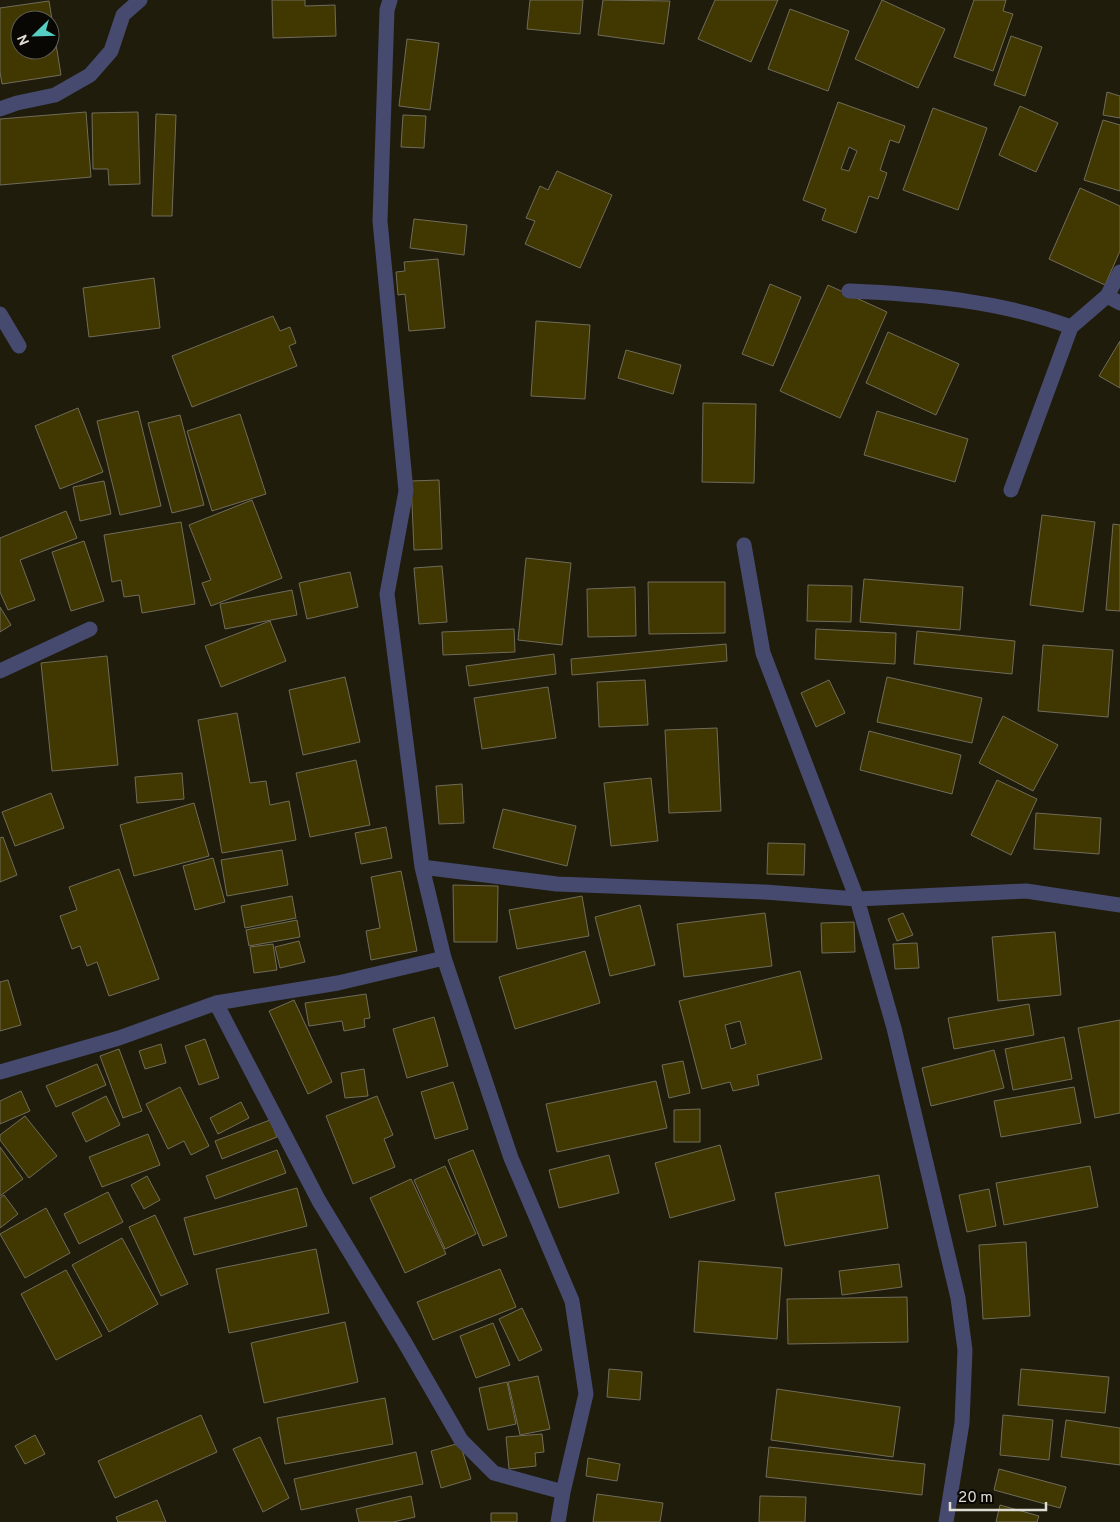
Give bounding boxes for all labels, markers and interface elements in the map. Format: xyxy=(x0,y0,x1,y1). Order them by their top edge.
north arrow xyxy=(10,10,60,60)
text: N xyxy=(15,32,34,47)
scale bar xyxy=(950,1480,1046,1512)
text: 20 m xyxy=(958,1489,993,1508)

